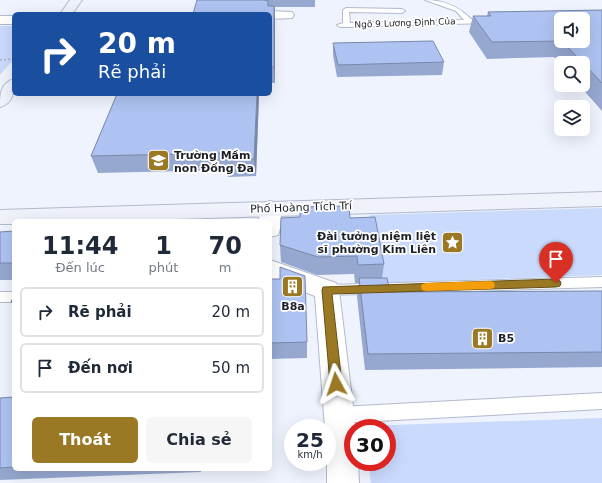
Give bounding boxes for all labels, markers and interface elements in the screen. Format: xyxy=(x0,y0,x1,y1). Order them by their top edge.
map controls xyxy=(554,12,590,136)
button: sound xyxy=(554,12,590,48)
street label: Ngõ 9 Lương Định Của xyxy=(354,16,456,31)
text: 20 m xyxy=(98,27,176,60)
icon: right xyxy=(32,28,84,80)
button: search xyxy=(554,56,590,92)
text: Rẽ phải xyxy=(98,61,166,82)
button: layers xyxy=(554,100,590,136)
school or university icon: Trường Mầm non Đống Đa xyxy=(145,148,171,174)
place label: Trường Mầm non Đống Đa xyxy=(174,149,254,175)
street label: Phố Hoàng Tích Trí xyxy=(250,199,353,216)
place icon: Đài tưởng niệm liệt sĩ phường Kim Liên xyxy=(439,229,465,255)
place label: Đài tưởng niệm liệt sĩ phường Kim Liên xyxy=(317,230,436,256)
text: 11:44 xyxy=(42,232,118,260)
text: 1 xyxy=(155,232,172,260)
text: 70 xyxy=(208,232,242,260)
pin xyxy=(539,242,573,283)
icon: arrive xyxy=(545,248,567,270)
text: Đến lúc xyxy=(56,260,105,275)
text: phút xyxy=(149,260,178,275)
text: m xyxy=(219,260,232,275)
building icon: B8a xyxy=(280,273,306,299)
place label: B8a xyxy=(281,300,305,313)
icon: right xyxy=(34,301,56,323)
text: Rẽ phải xyxy=(68,303,132,321)
text: 20 m xyxy=(212,303,250,321)
building icon: B5 xyxy=(469,325,495,351)
place label: B5 xyxy=(498,332,514,345)
icon: arrive xyxy=(34,357,56,379)
text: Đến nơi xyxy=(68,359,133,377)
text: 50 m xyxy=(212,359,250,377)
position arrow xyxy=(315,363,357,405)
button: Thoát xyxy=(32,417,138,463)
button: Chia sẻ xyxy=(146,417,252,463)
speed limit sign: 30 xyxy=(344,419,396,471)
text: 25 xyxy=(296,428,324,452)
text: km/h xyxy=(297,449,323,460)

